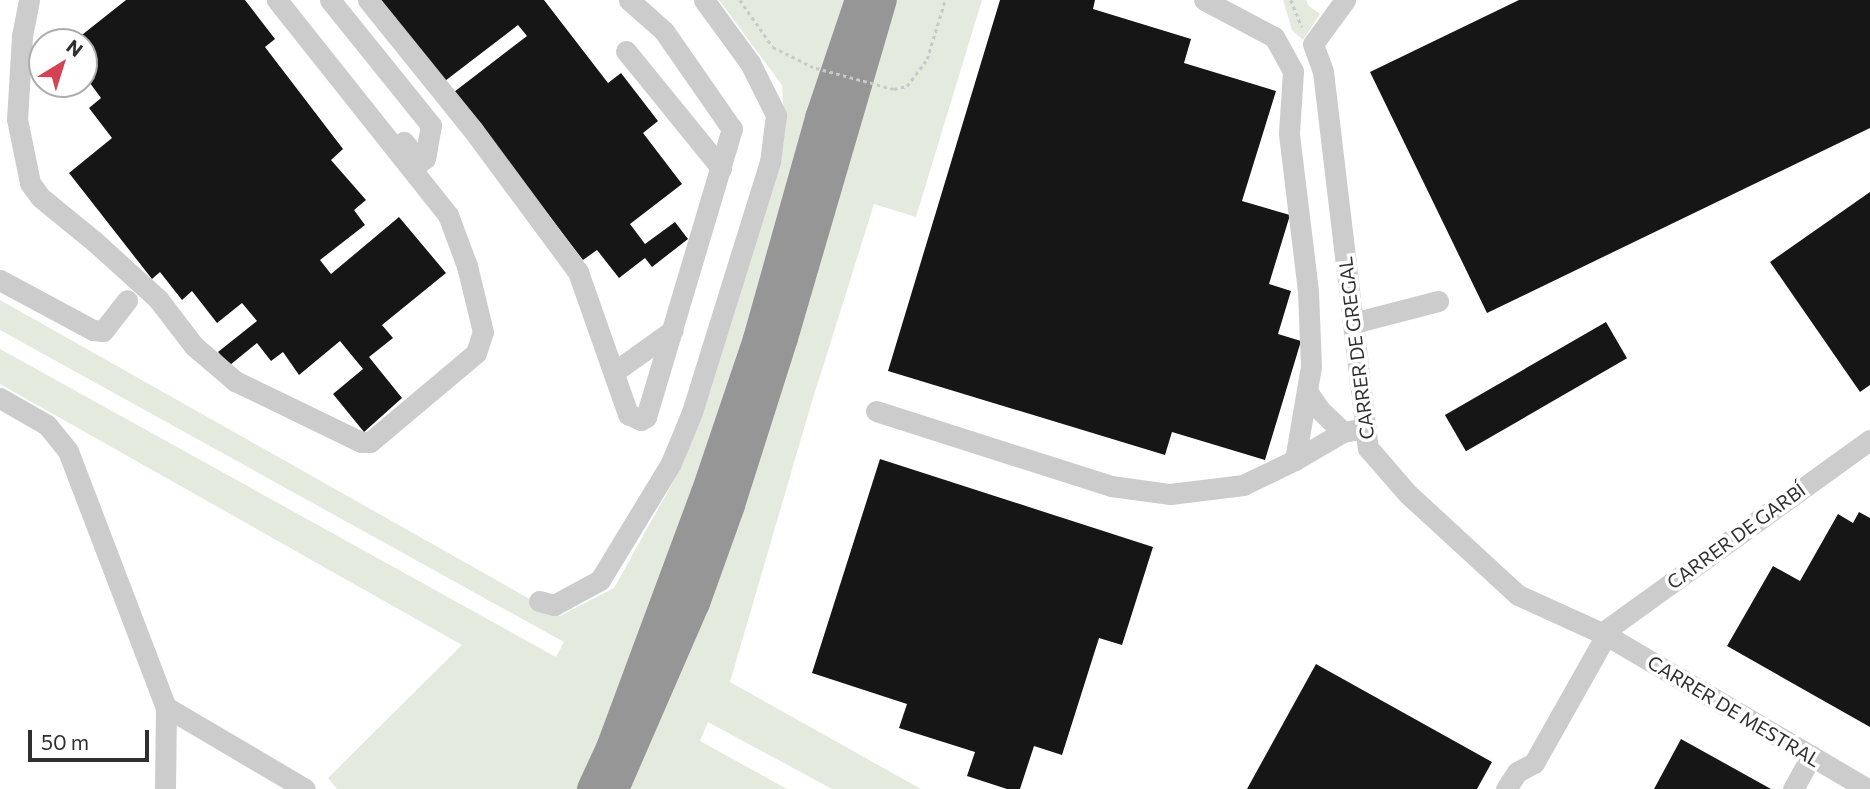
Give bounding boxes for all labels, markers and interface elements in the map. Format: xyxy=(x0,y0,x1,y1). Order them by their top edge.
north arrow xyxy=(28,28,98,98)
text: N xyxy=(62,34,88,61)
street label: CARRER DE GREGAL xyxy=(1333,255,1379,441)
street label: CARRER DE GARBÍ xyxy=(1662,478,1810,594)
street label: CARRER DE MESTRAL xyxy=(1644,650,1824,772)
scale bar xyxy=(32,716,152,760)
text: 50 m xyxy=(41,729,89,754)

